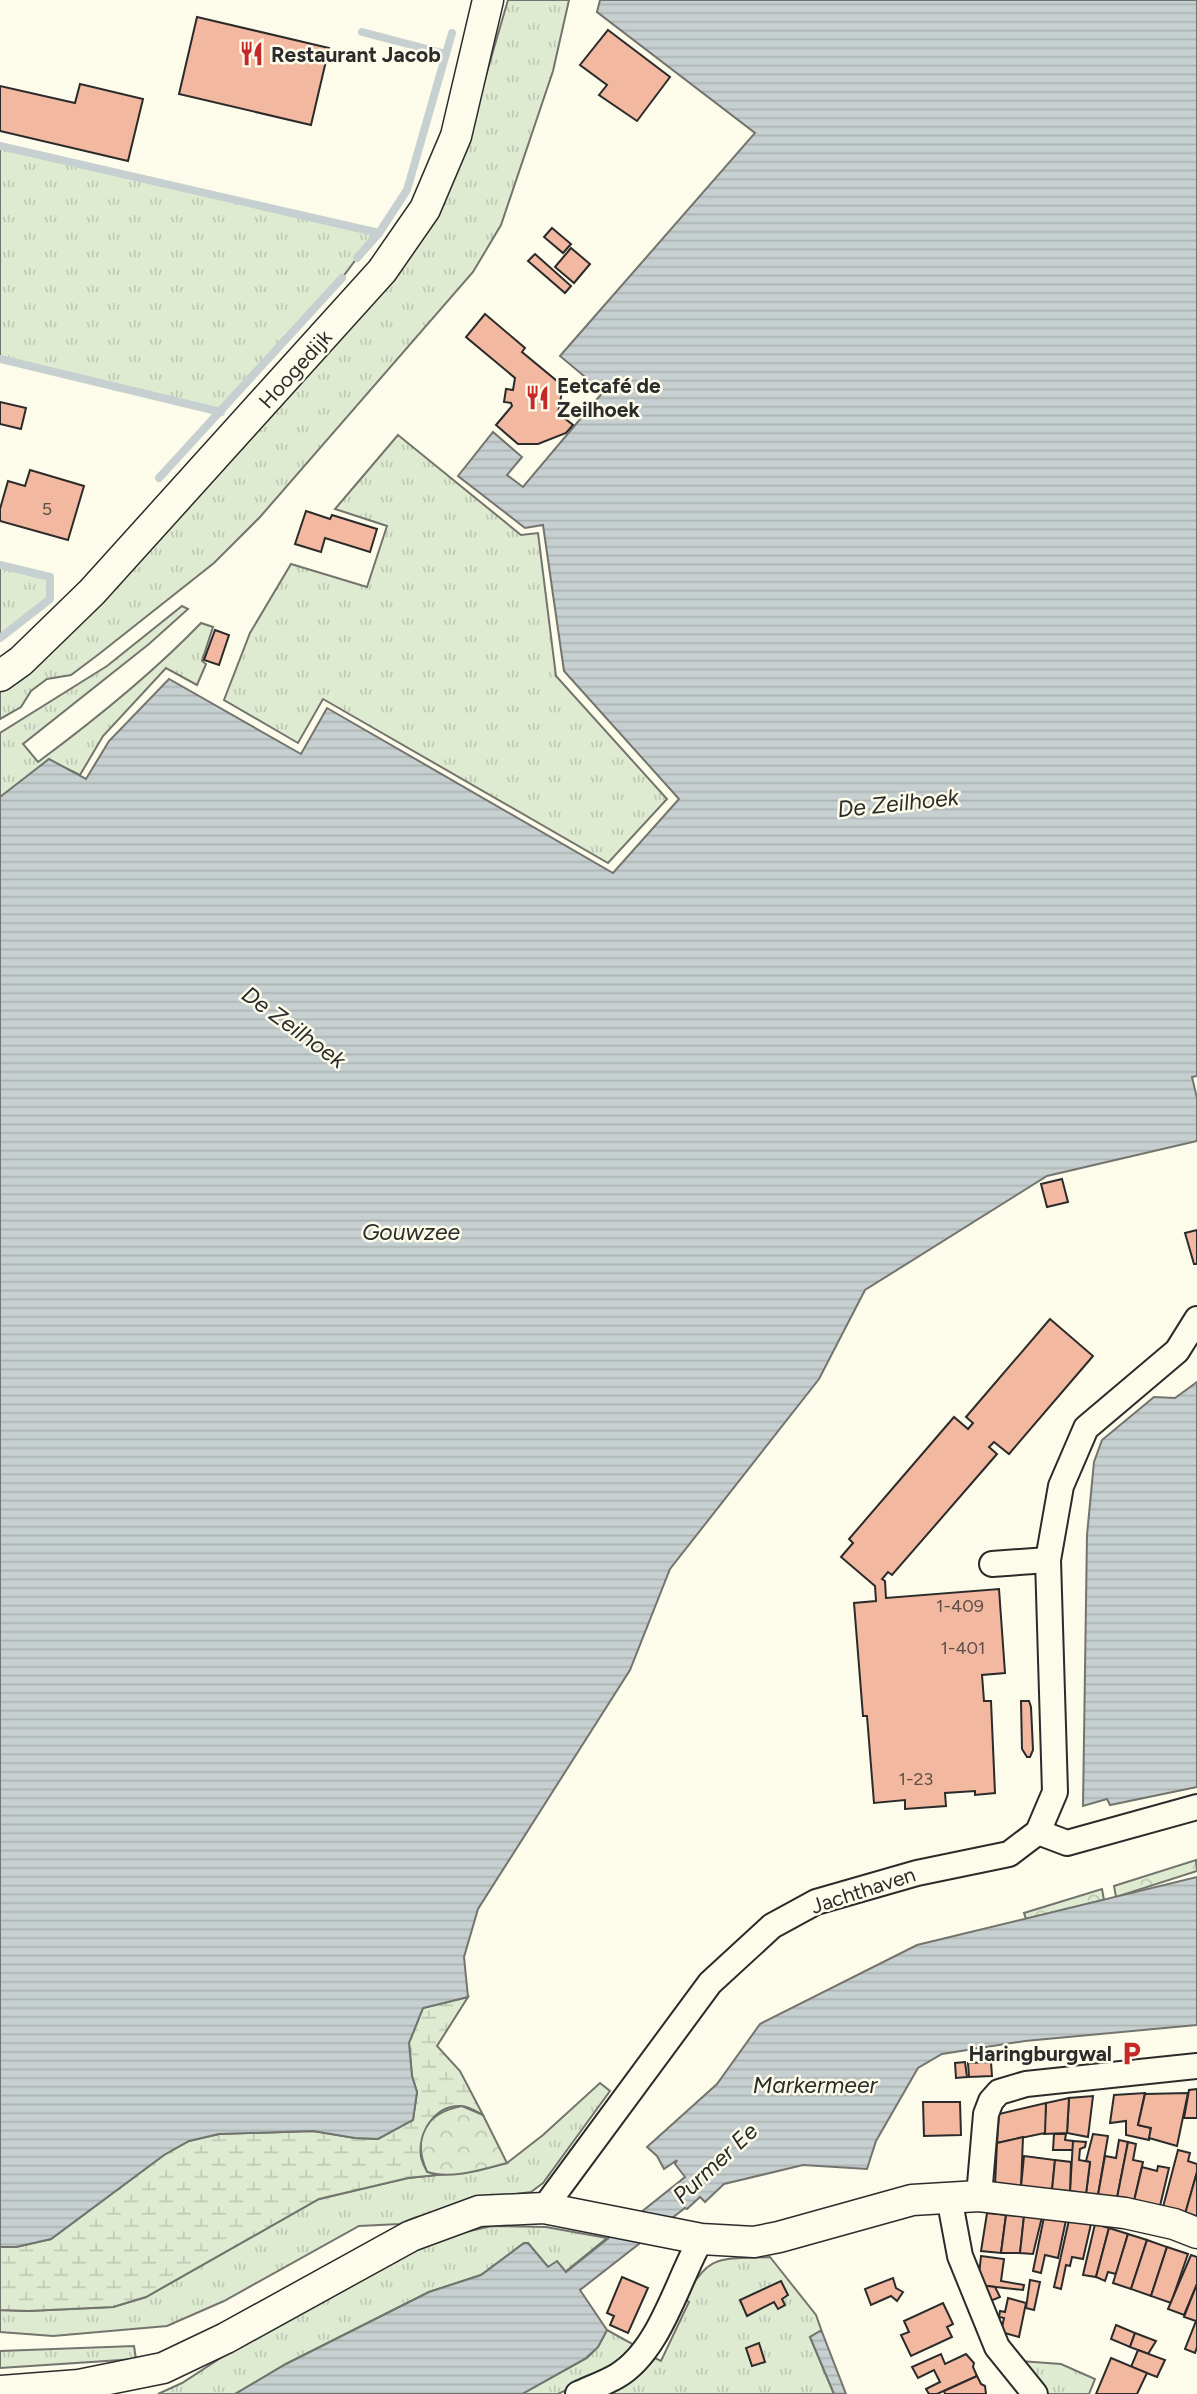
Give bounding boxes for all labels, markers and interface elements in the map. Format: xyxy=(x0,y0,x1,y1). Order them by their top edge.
restaurant icon: Restaurant Jacob xyxy=(237,40,265,68)
place label: Restaurant Jacob xyxy=(271,42,441,67)
street label: Hoogedijk xyxy=(253,324,337,413)
place label: Eetcafé de Zeilhoek xyxy=(557,373,661,422)
restaurant icon: Eetcafé de Zeilhoek xyxy=(523,383,551,411)
house number: 5 xyxy=(42,498,52,520)
water label: De Zeilhoek xyxy=(836,783,961,823)
water label: De Zeilhoek xyxy=(236,980,352,1075)
water label: Gouwzee xyxy=(362,1218,461,1246)
house number: 1-409 xyxy=(936,1595,984,1617)
house number: 1-401 xyxy=(940,1637,986,1659)
house number: 1-23 xyxy=(899,1768,933,1790)
street label: Jachthaven xyxy=(807,1861,919,1919)
parking icon: Haringburgwal xyxy=(1118,2039,1146,2067)
place label: Haringburgwal xyxy=(968,2041,1112,2066)
water label: Markermeer xyxy=(753,2071,878,2099)
water label: Purmer Ee xyxy=(667,2116,764,2209)

